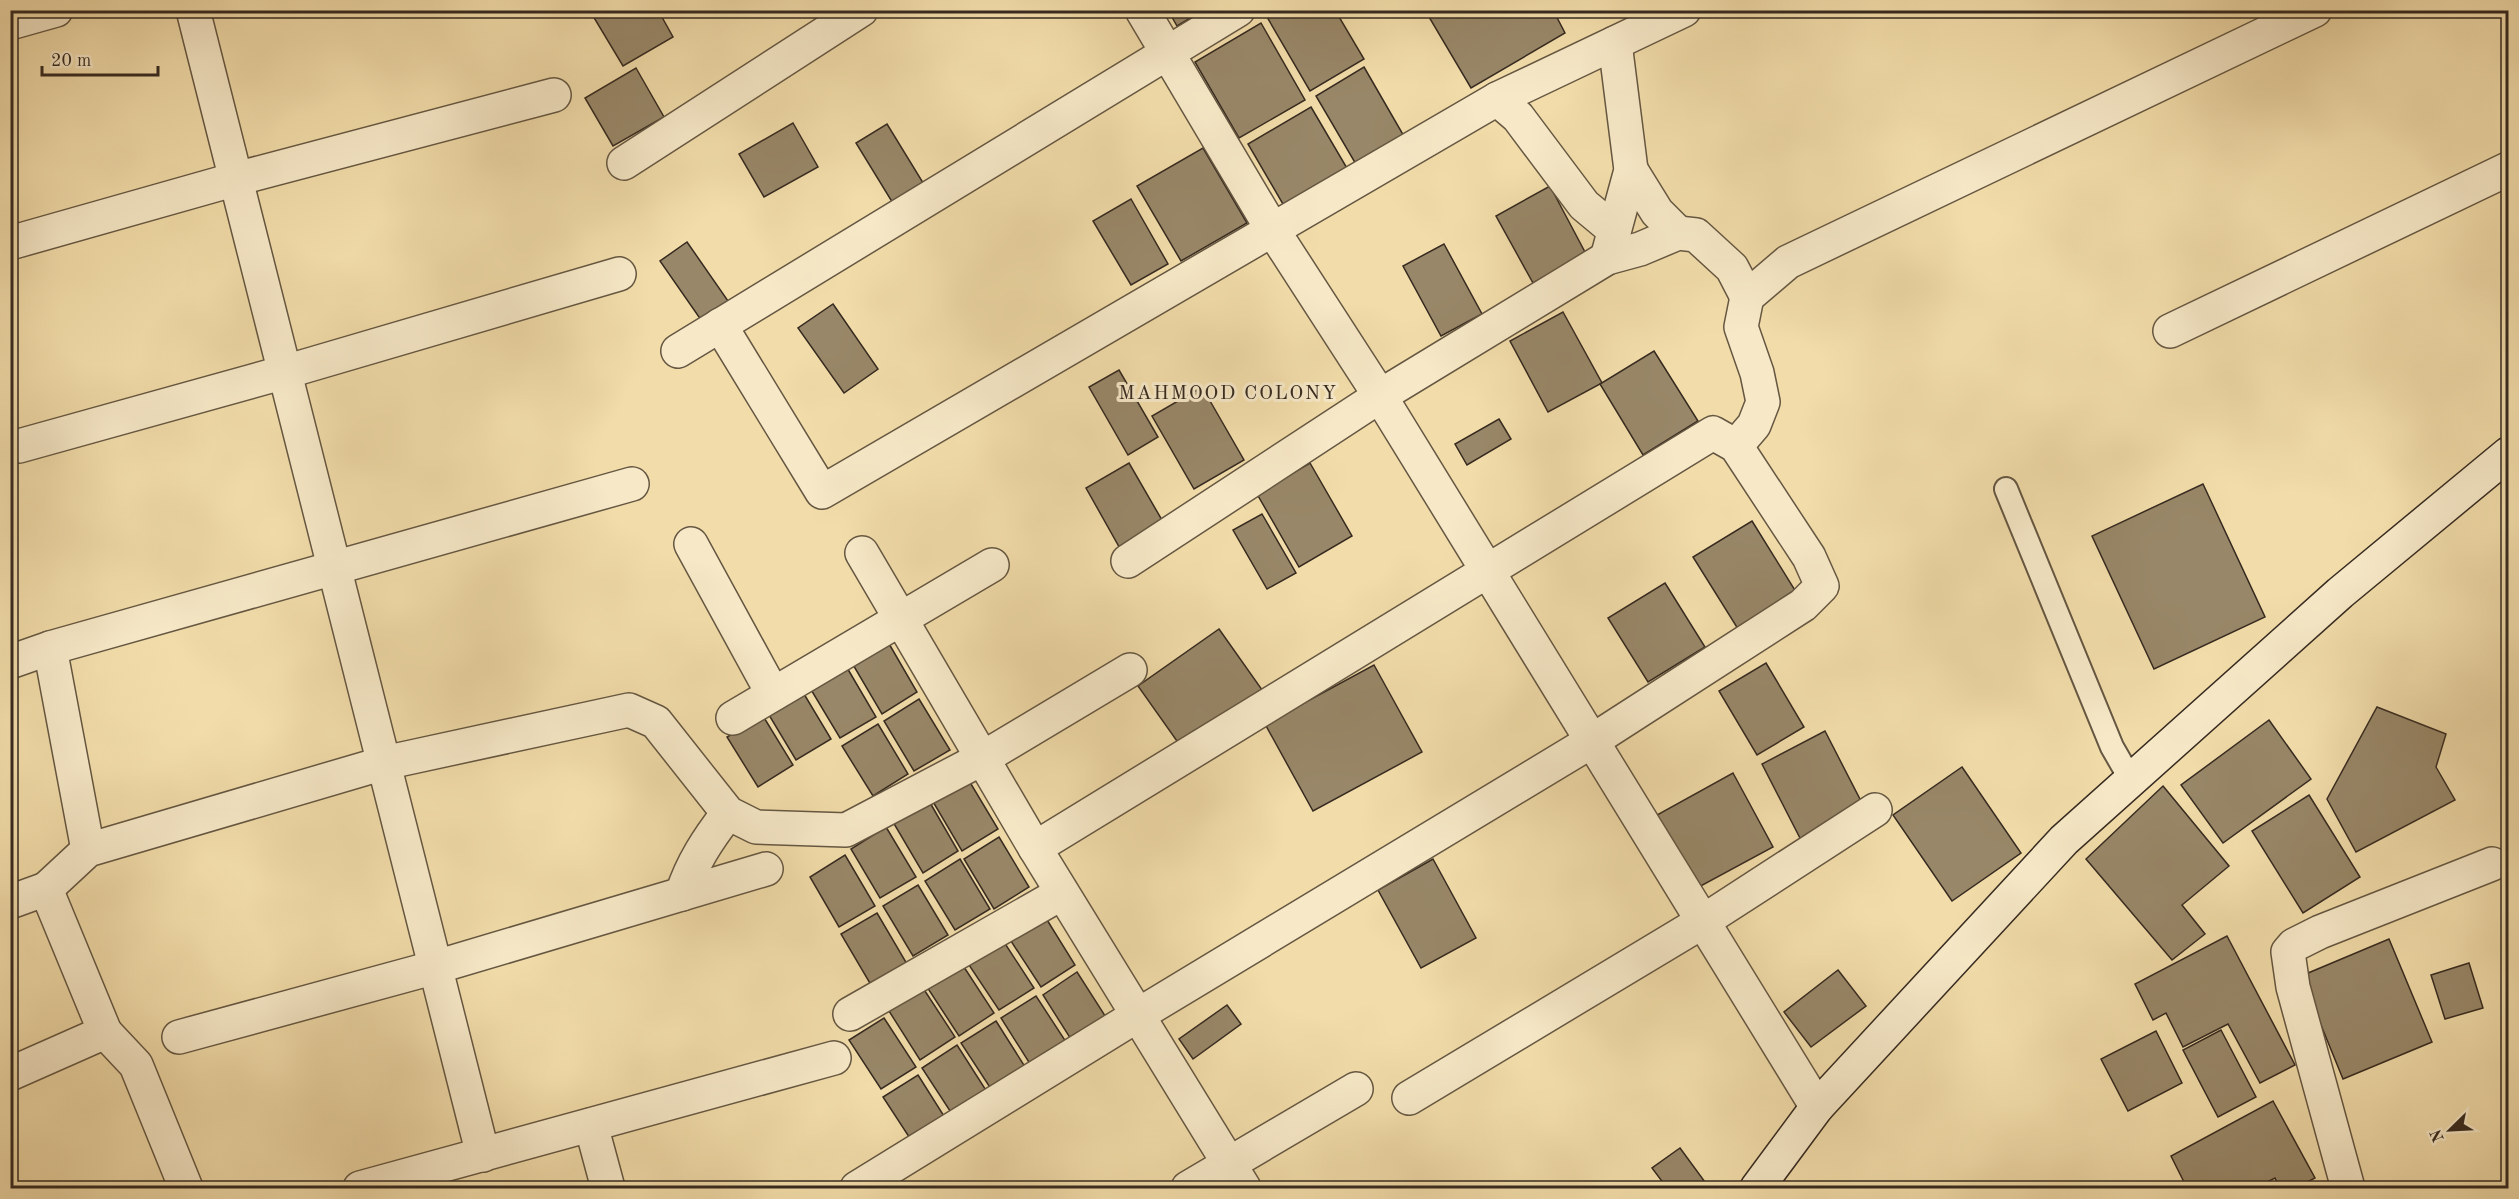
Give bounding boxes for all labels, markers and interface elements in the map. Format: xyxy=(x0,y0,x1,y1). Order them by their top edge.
scale bar xyxy=(42,39,158,77)
text: 20 m xyxy=(51,52,91,70)
district label: MAHMOOD COLONY xyxy=(1118,384,1338,404)
north arrow xyxy=(2420,1100,2480,1160)
text: N xyxy=(2428,1126,2448,1144)

